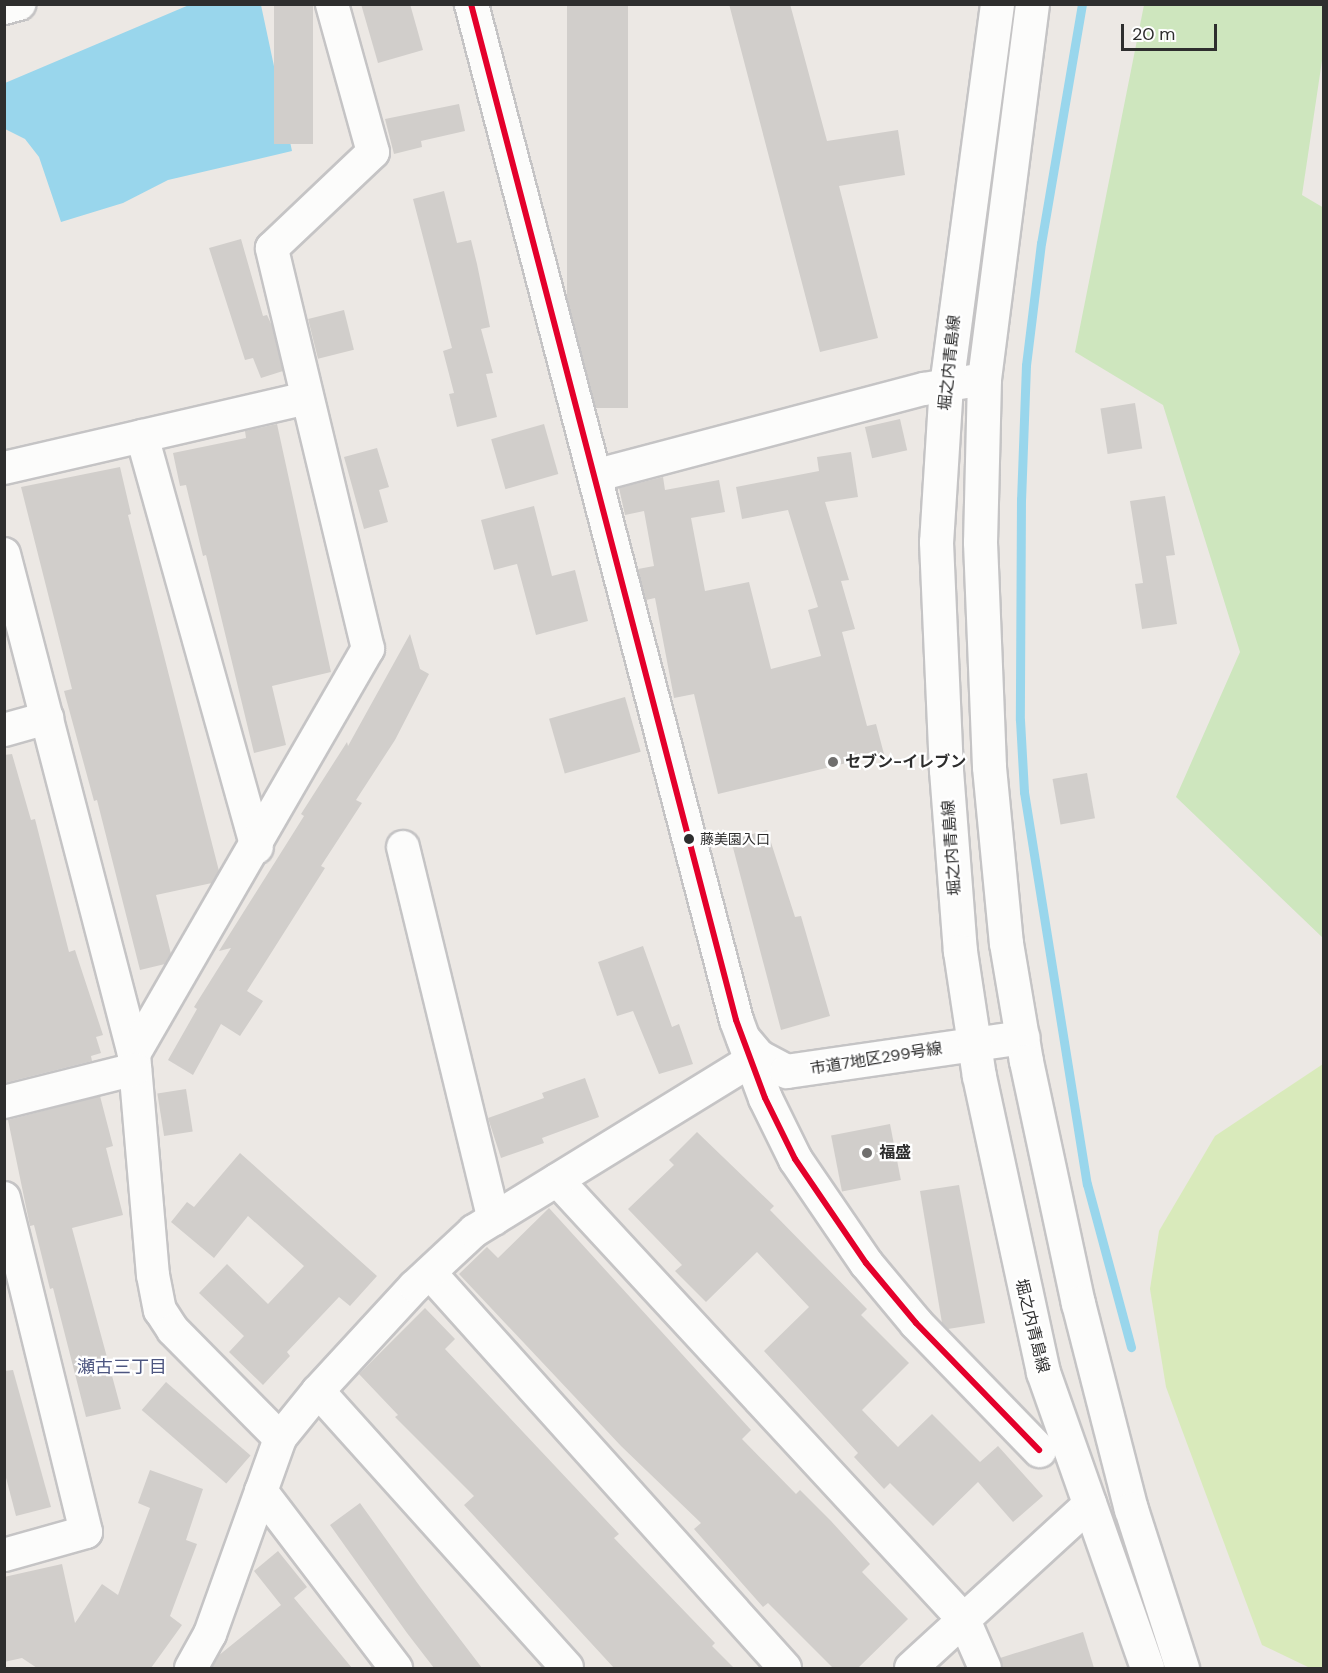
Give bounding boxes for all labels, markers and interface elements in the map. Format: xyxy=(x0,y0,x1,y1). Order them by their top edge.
scale bar xyxy=(1124,12,1220,50)
text: 20 m xyxy=(1132,22,1175,46)
street label: 堀之内青島線 xyxy=(935,314,965,412)
place label: セブン-イレブン xyxy=(845,752,966,772)
marker: セブン-イレブン xyxy=(826,755,840,769)
street label: 堀之内青島線 xyxy=(939,799,965,897)
place label: 藤美園入口 xyxy=(700,831,770,847)
marker: 藤美園入口 xyxy=(683,833,695,845)
street label: 市道7地区299号線 xyxy=(808,1039,944,1079)
place label: 福盛 xyxy=(879,1143,911,1163)
marker: 福盛 xyxy=(860,1146,874,1160)
street label: 堀之内青島線 xyxy=(1011,1277,1053,1375)
district label: 瀬古三丁目 xyxy=(77,1356,167,1378)

